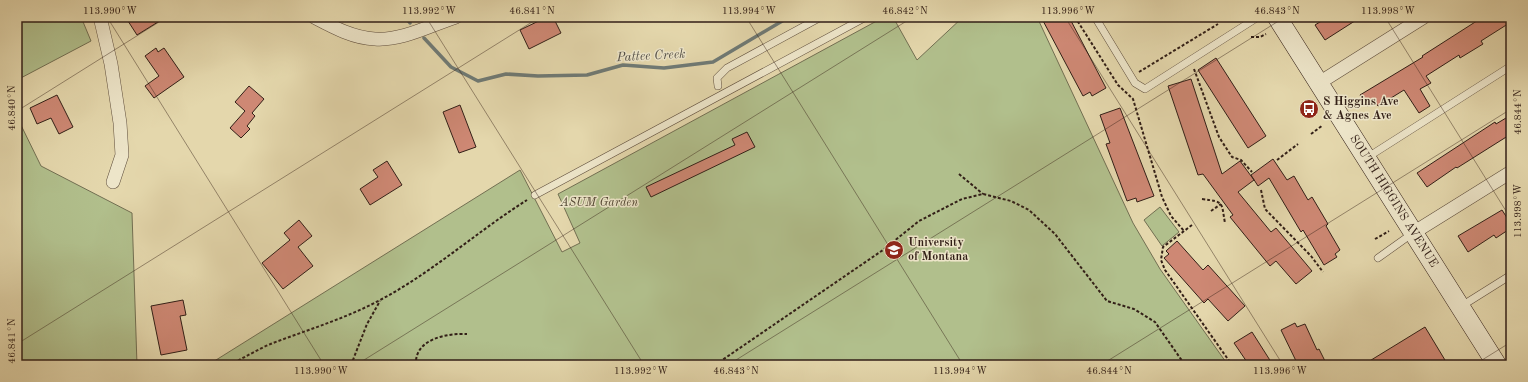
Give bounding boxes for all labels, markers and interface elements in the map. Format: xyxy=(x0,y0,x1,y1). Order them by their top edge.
text: 113.990°W xyxy=(83,6,137,16)
text: 113.992°W xyxy=(402,6,456,16)
text: 46.841°N xyxy=(509,6,555,16)
text: 113.994°W xyxy=(722,6,776,16)
text: 46.842°N xyxy=(882,6,928,16)
text: 113.996°W xyxy=(1041,6,1095,16)
text: 46.843°N xyxy=(1254,6,1300,16)
text: 113.998°W xyxy=(1361,6,1415,16)
water label: Pattee Creek xyxy=(615,48,686,64)
text: 46.840°N xyxy=(7,85,17,131)
text: 46.844°N xyxy=(1513,89,1523,135)
place label: S Higgins Ave & Agnes Ave xyxy=(1323,96,1399,122)
bus stop icon: S Higgins Ave & Agnes Ave xyxy=(1298,98,1320,120)
street label: SOUTH HIGGINS AVENUE xyxy=(1347,133,1440,270)
text: 113.998°W xyxy=(1513,184,1523,238)
park label: ASUM Garden xyxy=(559,197,638,209)
place label: University of Montana xyxy=(908,237,968,263)
school or university icon: University of Montana xyxy=(883,239,905,261)
text: 46.841°N xyxy=(7,318,17,364)
text: 113.990°W xyxy=(294,366,348,376)
text: 113.992°W xyxy=(614,366,668,376)
text: 46.843°N xyxy=(713,366,759,376)
text: 113.994°W xyxy=(933,366,987,376)
text: 46.844°N xyxy=(1086,366,1132,376)
text: 113.996°W xyxy=(1253,366,1307,376)

